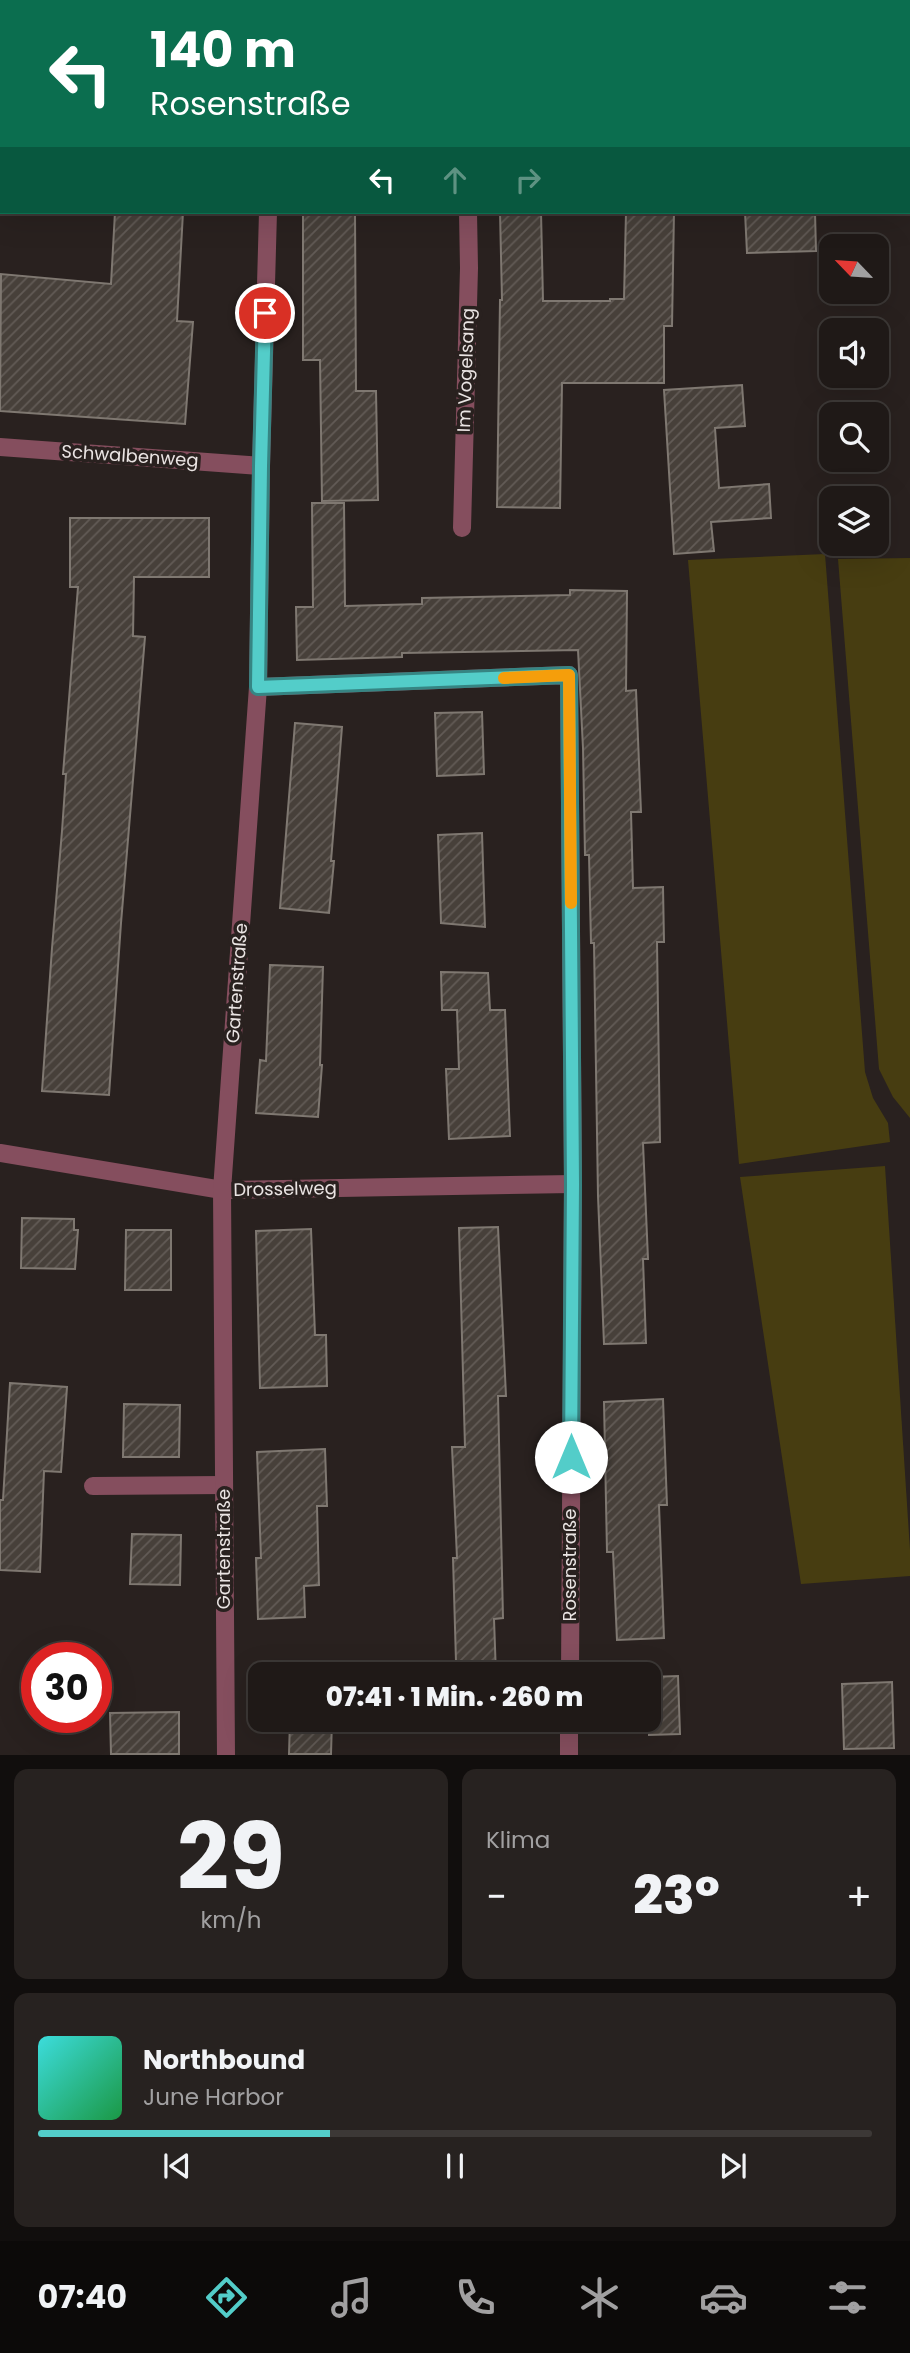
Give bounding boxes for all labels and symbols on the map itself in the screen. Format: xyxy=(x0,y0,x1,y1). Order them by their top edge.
north arrow xyxy=(819,234,889,304)
pin xyxy=(235,283,295,343)
street label: Im Vogelsang xyxy=(451,307,480,433)
street label: Schwalbenweg xyxy=(61,438,199,473)
street label: Gartenstraße xyxy=(220,922,253,1044)
street label: Drosselweg xyxy=(233,1175,337,1202)
position arrow xyxy=(534,1420,608,1494)
street label: Gartenstraße xyxy=(211,1489,236,1609)
street label: Rosenstraße xyxy=(557,1509,582,1621)
speed limit sign: 30 xyxy=(21,1642,112,1733)

